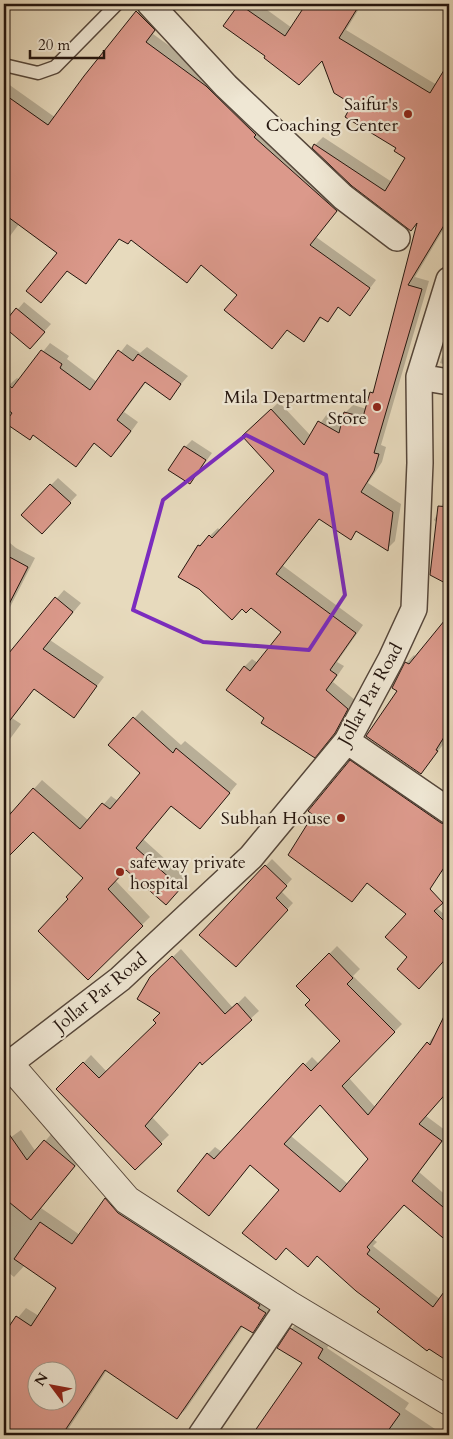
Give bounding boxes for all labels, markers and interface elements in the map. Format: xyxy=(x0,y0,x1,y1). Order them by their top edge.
scale bar xyxy=(30,28,104,60)
text: 20 m xyxy=(38,35,70,55)
place label: Saifur's Coaching Center xyxy=(266,92,398,138)
marker: Saifur's Coaching Center xyxy=(402,108,414,120)
place label: Mila Departmental Store xyxy=(224,385,367,431)
marker: Mila Departmental Store xyxy=(371,401,383,413)
street label: Jollar Par Road xyxy=(331,638,409,753)
place label: Subhan House xyxy=(221,806,331,831)
marker: Subhan House xyxy=(335,812,347,824)
place label: safeway private hospital xyxy=(130,850,246,896)
marker: safeway private hospital xyxy=(114,866,126,878)
street label: Jollar Par Road xyxy=(46,947,153,1040)
north arrow xyxy=(28,1362,78,1412)
text: N xyxy=(30,1369,53,1390)

